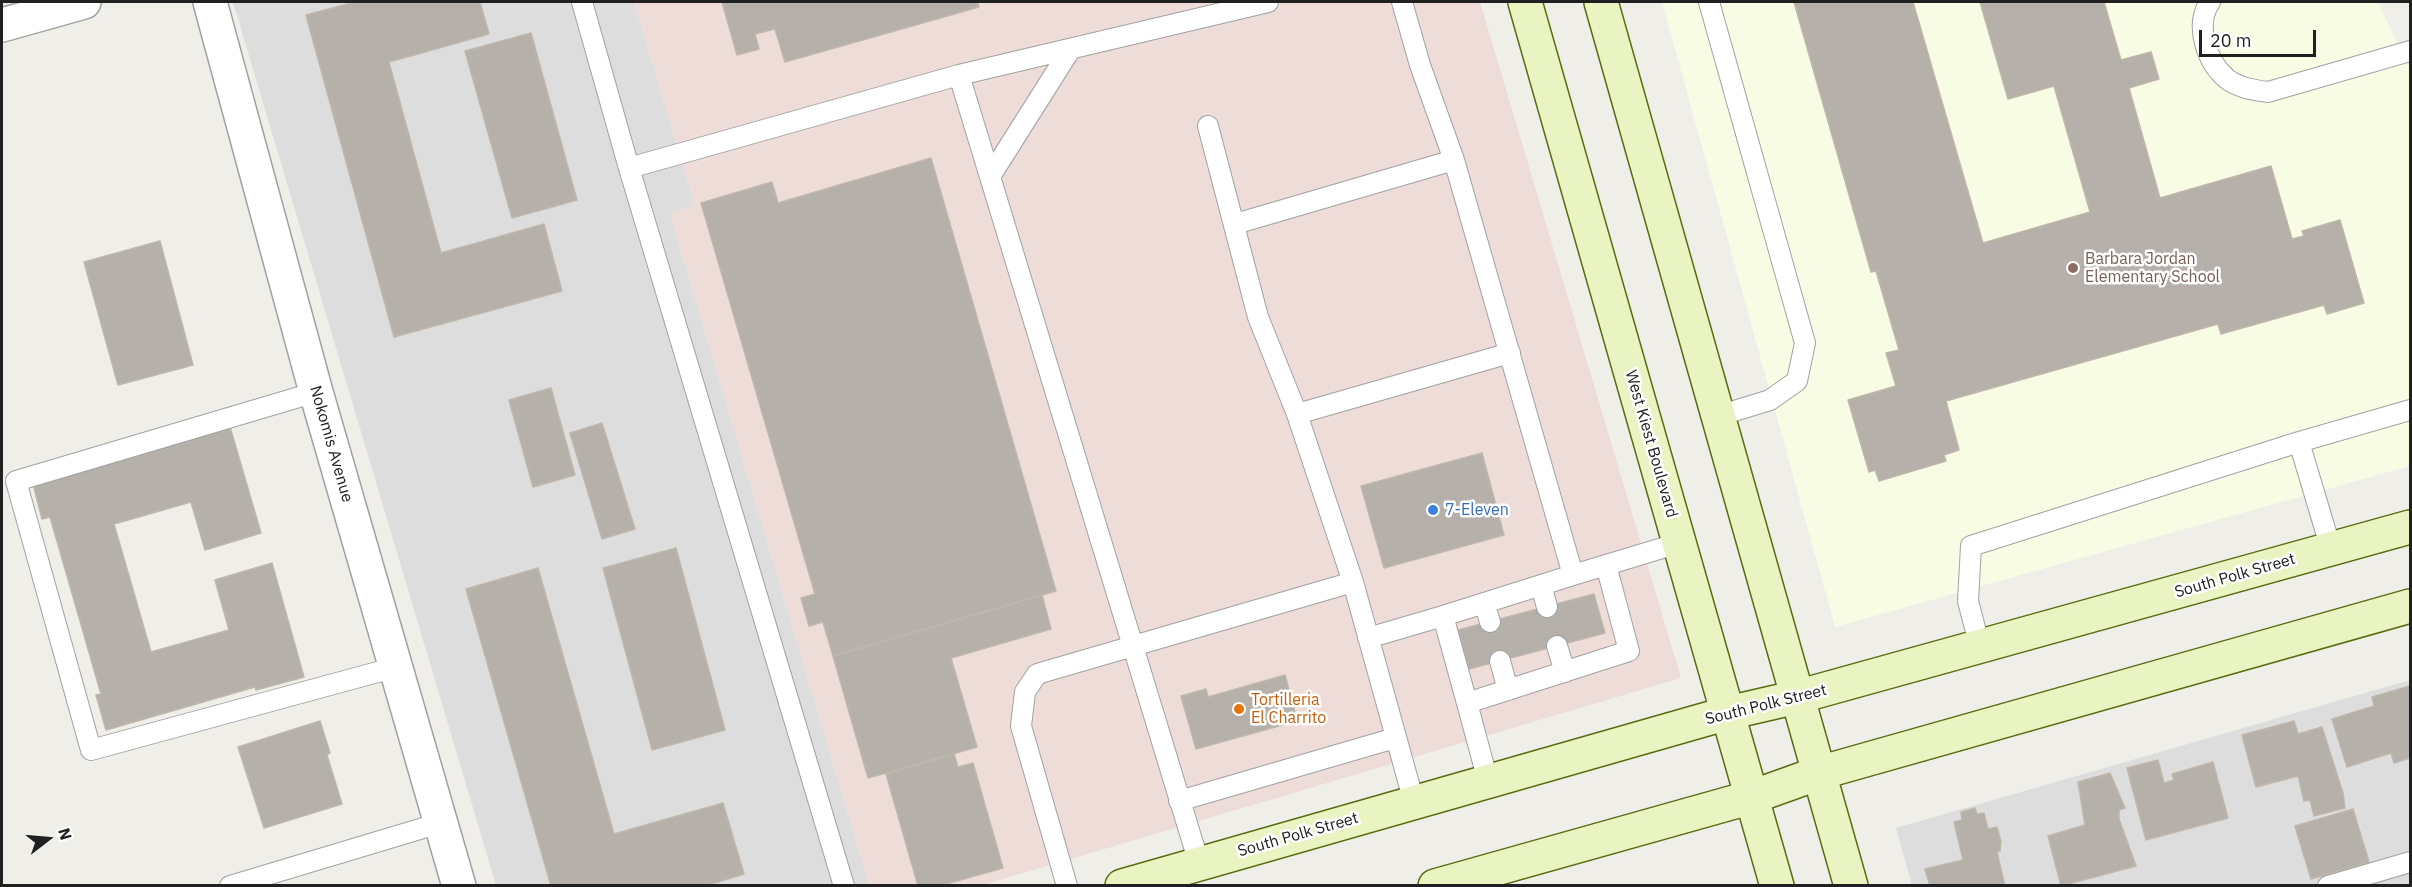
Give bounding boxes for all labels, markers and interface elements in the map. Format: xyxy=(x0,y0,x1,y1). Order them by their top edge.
scale bar xyxy=(2202,18,2319,56)
text: 20 m xyxy=(2210,29,2252,52)
place label: Barbara Jordan Elementary School xyxy=(2085,249,2220,287)
marker: Barbara Jordan Elementary School xyxy=(2066,261,2080,275)
street label: West Kiest Boulevard xyxy=(1621,368,1681,520)
street label: Nokomis Avenue xyxy=(305,384,357,504)
place label: 7-Eleven xyxy=(1445,500,1509,520)
marker: 7-Eleven xyxy=(1426,503,1440,517)
street label: South Polk Street xyxy=(2172,550,2298,602)
street label: South Polk Street xyxy=(1703,681,1829,729)
place label: Tortilleria El Charrito xyxy=(1251,690,1326,728)
marker: Tortilleria El Charrito xyxy=(1232,702,1246,716)
north arrow xyxy=(18,809,78,869)
street label: South Polk Street xyxy=(1235,809,1361,861)
text: N xyxy=(54,826,77,842)

